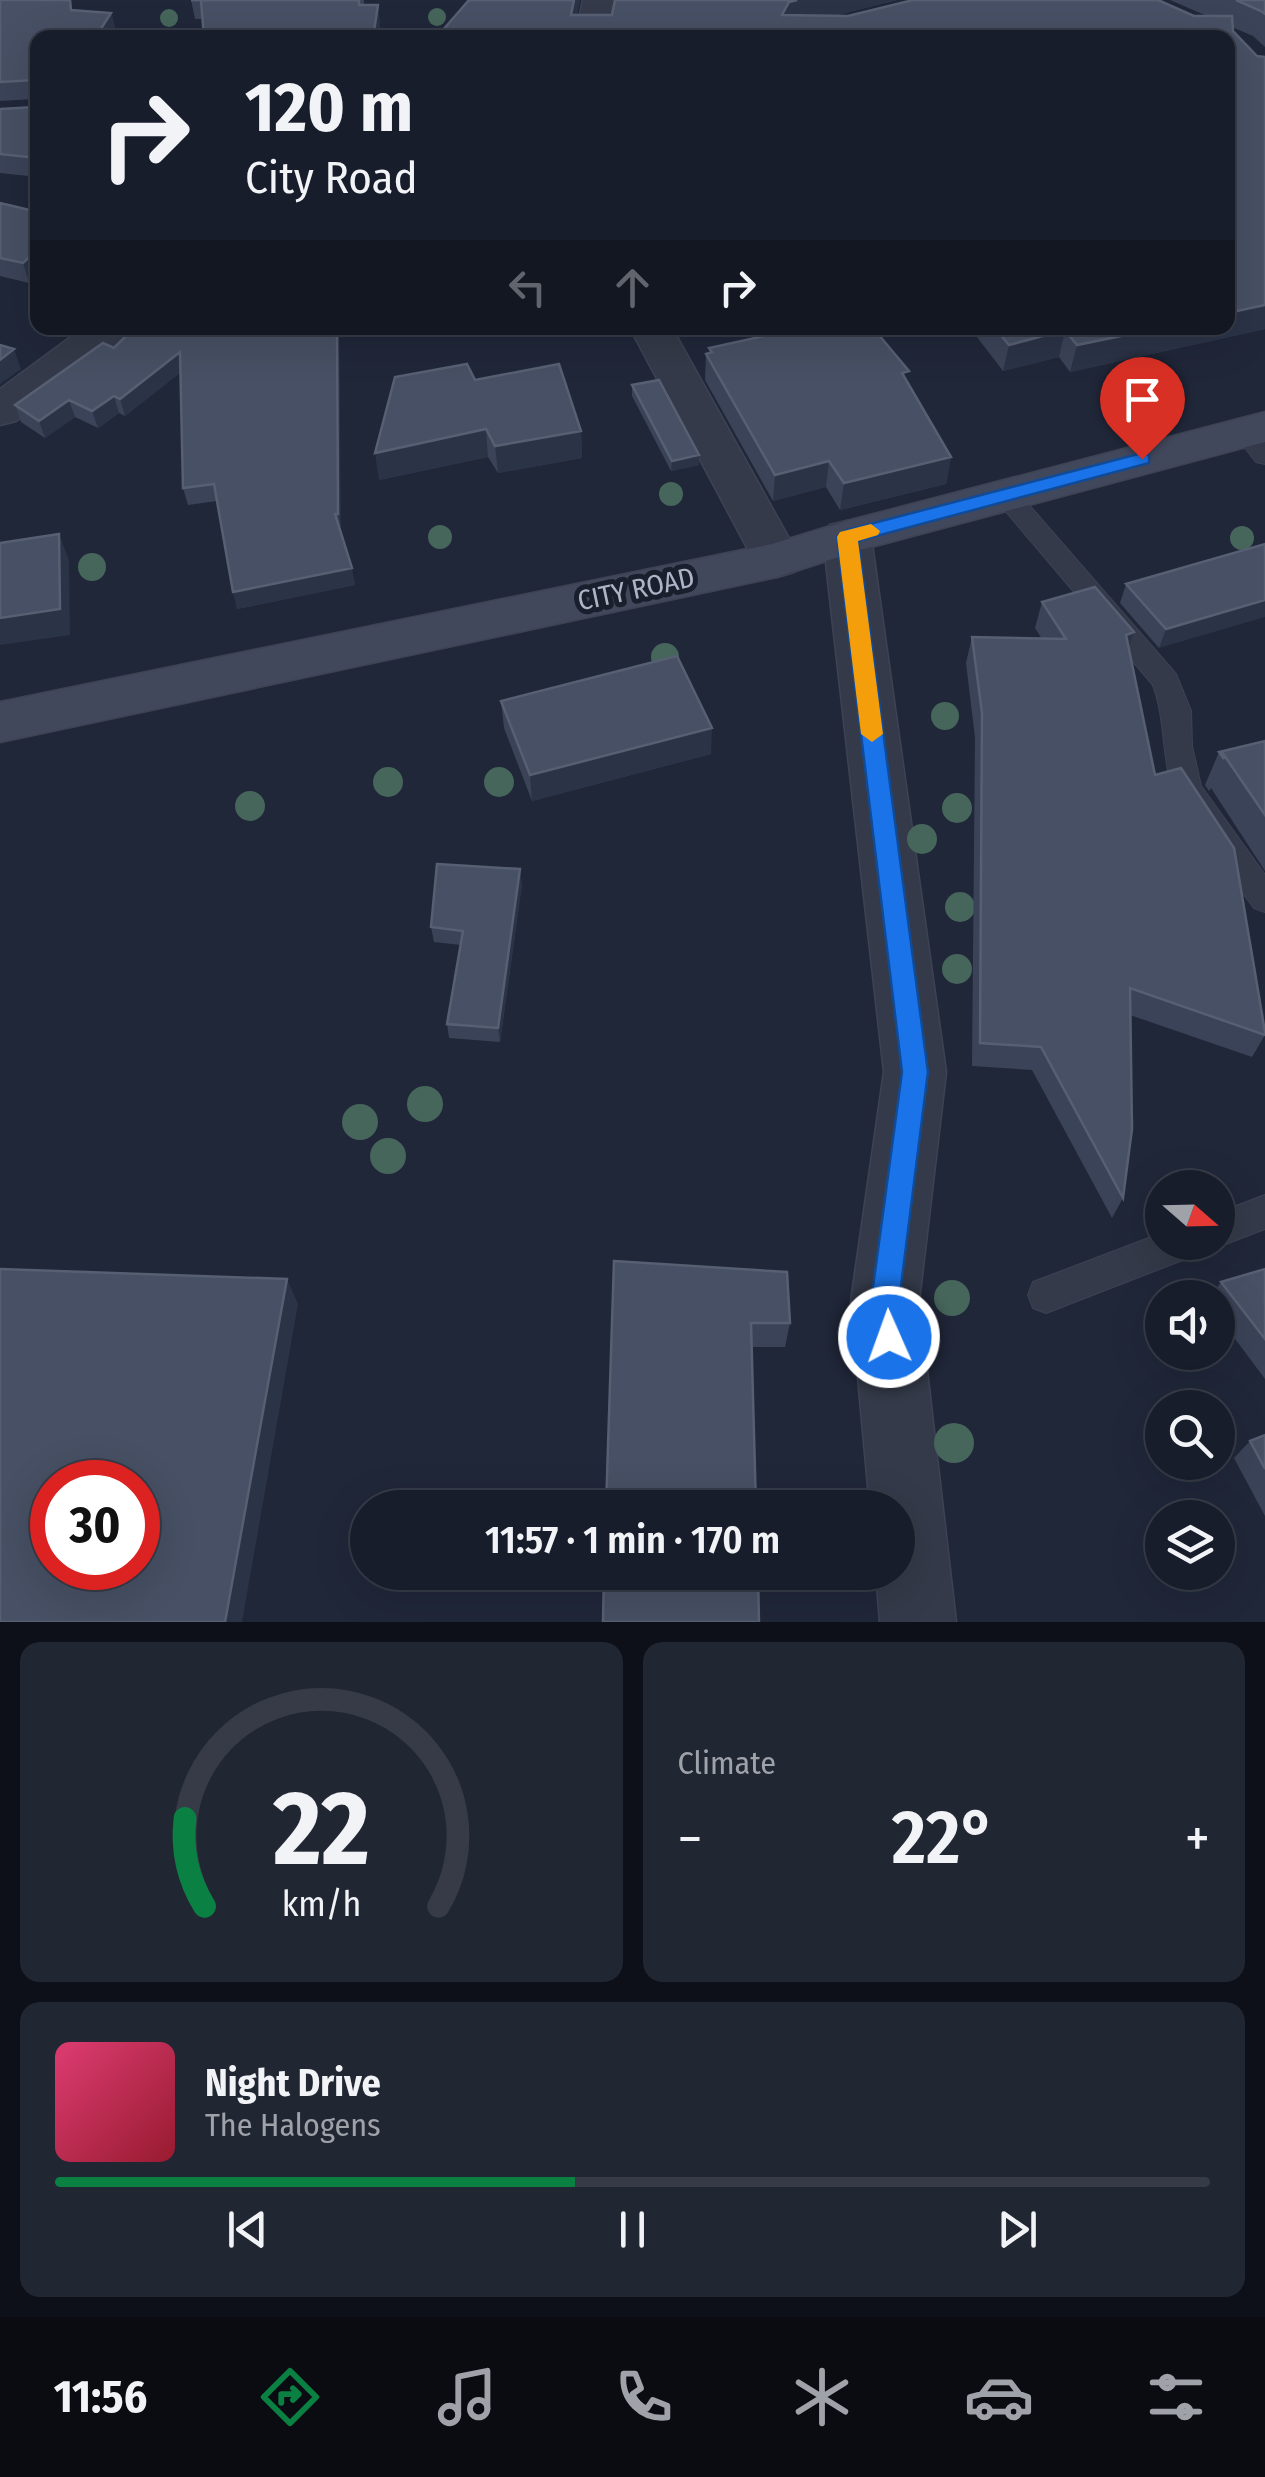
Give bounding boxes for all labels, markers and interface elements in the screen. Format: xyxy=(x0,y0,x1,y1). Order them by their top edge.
text: 120 m xyxy=(245,66,413,150)
icon: right xyxy=(80,70,210,200)
text: City Road xyxy=(245,151,418,205)
icon: left xyxy=(500,260,555,315)
icon: ahead xyxy=(605,260,660,315)
icon: right xyxy=(710,260,765,315)
pin xyxy=(1100,357,1185,460)
icon: arrive xyxy=(1115,372,1170,427)
street label: CITY ROAD xyxy=(575,561,697,617)
north arrow xyxy=(1145,1170,1235,1260)
map controls xyxy=(1145,1170,1235,1590)
button: sound xyxy=(1145,1280,1235,1370)
position arrow xyxy=(837,1285,941,1389)
button: search xyxy=(1145,1390,1235,1480)
speed limit sign: 30 xyxy=(30,1460,160,1590)
button: layers xyxy=(1145,1500,1235,1590)
text: 11:57 · 1 min · 170 m xyxy=(485,1517,780,1563)
text: Climate xyxy=(678,1744,776,1782)
text: 22 xyxy=(272,1767,369,1892)
text: 22° xyxy=(892,1793,996,1883)
text: − xyxy=(678,1806,702,1872)
text: + xyxy=(1185,1806,1210,1872)
text: km/h xyxy=(281,1883,361,1925)
text: Night Drive xyxy=(205,2060,381,2106)
text: The Halogens xyxy=(205,2106,381,2144)
icon: previous xyxy=(220,2202,275,2257)
icon: pause xyxy=(605,2202,660,2257)
icon: next xyxy=(990,2202,1045,2257)
icon: directions xyxy=(255,2362,325,2432)
icon: music xyxy=(432,2362,502,2432)
icon: phone xyxy=(609,2362,679,2432)
icon: climate xyxy=(787,2362,857,2432)
icon: car xyxy=(964,2362,1034,2432)
icon: filters xyxy=(1141,2362,1211,2432)
text: 11:56 xyxy=(54,2370,147,2424)

